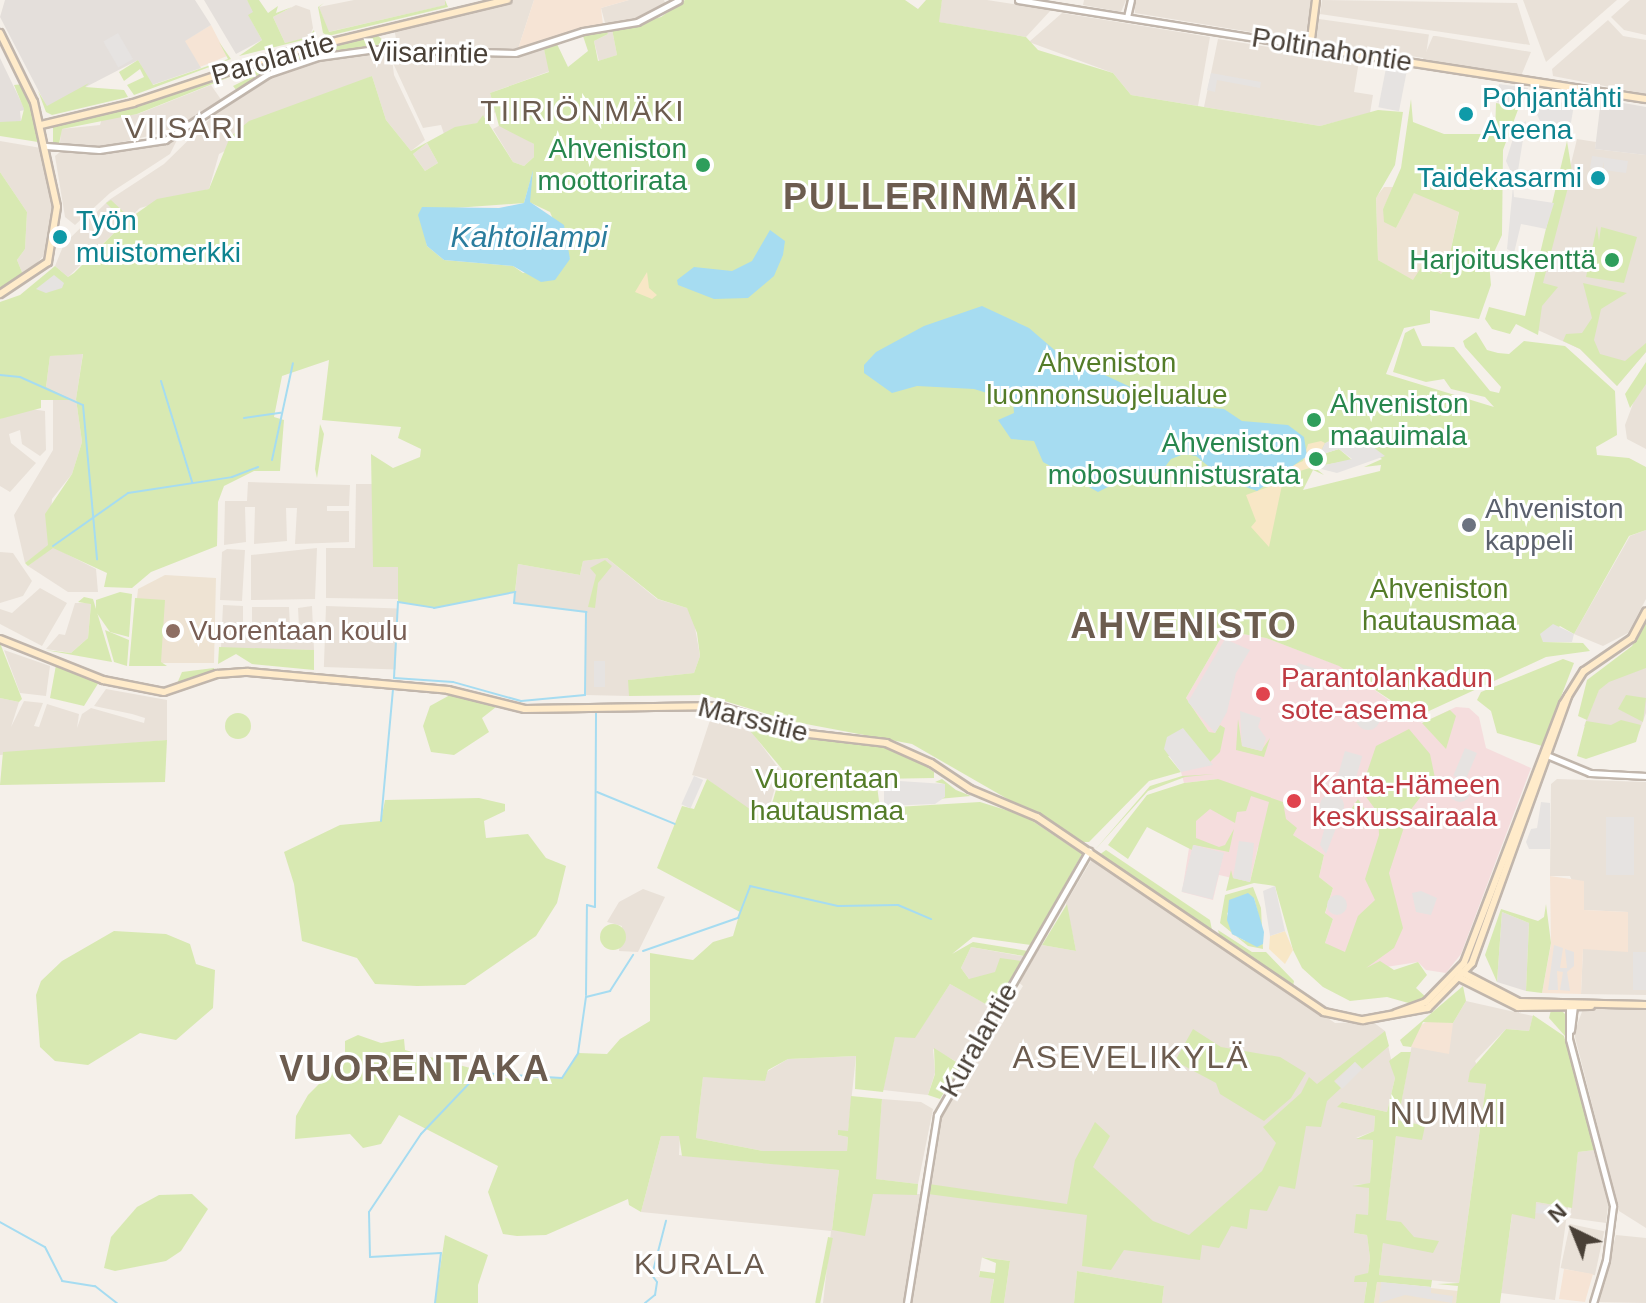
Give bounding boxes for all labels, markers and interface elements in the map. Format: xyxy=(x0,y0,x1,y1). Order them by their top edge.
street label: Poltinahontie xyxy=(1249,21,1415,79)
street label: Parolantie xyxy=(208,25,338,93)
street label: Viisarintie xyxy=(367,35,489,71)
place label: Pohjantähti Areena xyxy=(1482,81,1622,147)
district label: TIIRIÖNMÄKI xyxy=(480,93,686,129)
marker: Pohjantähti Areena xyxy=(1457,105,1475,123)
district label: VIISARI xyxy=(125,110,245,146)
place label: Ahveniston moottorirata xyxy=(538,132,687,198)
marker: Ahveniston moottorirata xyxy=(694,156,712,174)
place label: Taidekasarmi xyxy=(1417,161,1582,195)
marker: Taidekasarmi xyxy=(1589,169,1607,187)
district label: PULLERINMÄKI xyxy=(783,175,1079,219)
place label: Työn muistomerkki xyxy=(76,204,241,270)
water label: Kahtoilampi xyxy=(451,219,607,255)
marker: Työn muistomerkki xyxy=(51,228,69,246)
place label: Harjoituskenttä xyxy=(1409,243,1596,277)
marker: Harjoituskenttä xyxy=(1603,251,1621,269)
park label: Ahveniston luonnonsuojelualue xyxy=(986,346,1228,412)
place label: Ahveniston maauimala xyxy=(1330,387,1469,453)
marker: Ahveniston maauimala xyxy=(1305,411,1323,429)
place label: Ahveniston mobosuunnistusrata xyxy=(1048,426,1300,492)
marker: Ahveniston mobosuunnistusrata xyxy=(1307,450,1325,468)
place label: Ahveniston kappeli xyxy=(1485,492,1624,558)
marker: Ahveniston kappeli xyxy=(1460,516,1478,534)
park label: Ahveniston hautausmaa xyxy=(1362,572,1516,638)
district label: AHVENISTO xyxy=(1070,604,1298,648)
place label: Vuorentaan koulu xyxy=(189,614,407,648)
marker: Vuorentaan koulu xyxy=(164,622,182,640)
place label: Parantolankadun sote-asema xyxy=(1281,661,1493,727)
marker: Parantolankadun sote-asema xyxy=(1252,683,1274,705)
street label: Marssitie xyxy=(695,690,811,750)
park label: Vuorentaan hautausmaa xyxy=(750,762,904,828)
place label: Kanta-Hämeen keskussairaala xyxy=(1312,768,1500,834)
marker: Kanta-Hämeen keskussairaala xyxy=(1283,790,1305,812)
street label: Kuralantie xyxy=(933,977,1025,1103)
district label: ASEVELIKYLÄ xyxy=(1012,1038,1250,1076)
district label: VUORENTAKA xyxy=(279,1047,551,1091)
district label: NUMMI xyxy=(1390,1094,1508,1132)
north arrow xyxy=(1534,1191,1614,1271)
text: N xyxy=(1543,1199,1572,1228)
district label: KURALA xyxy=(634,1246,766,1282)

